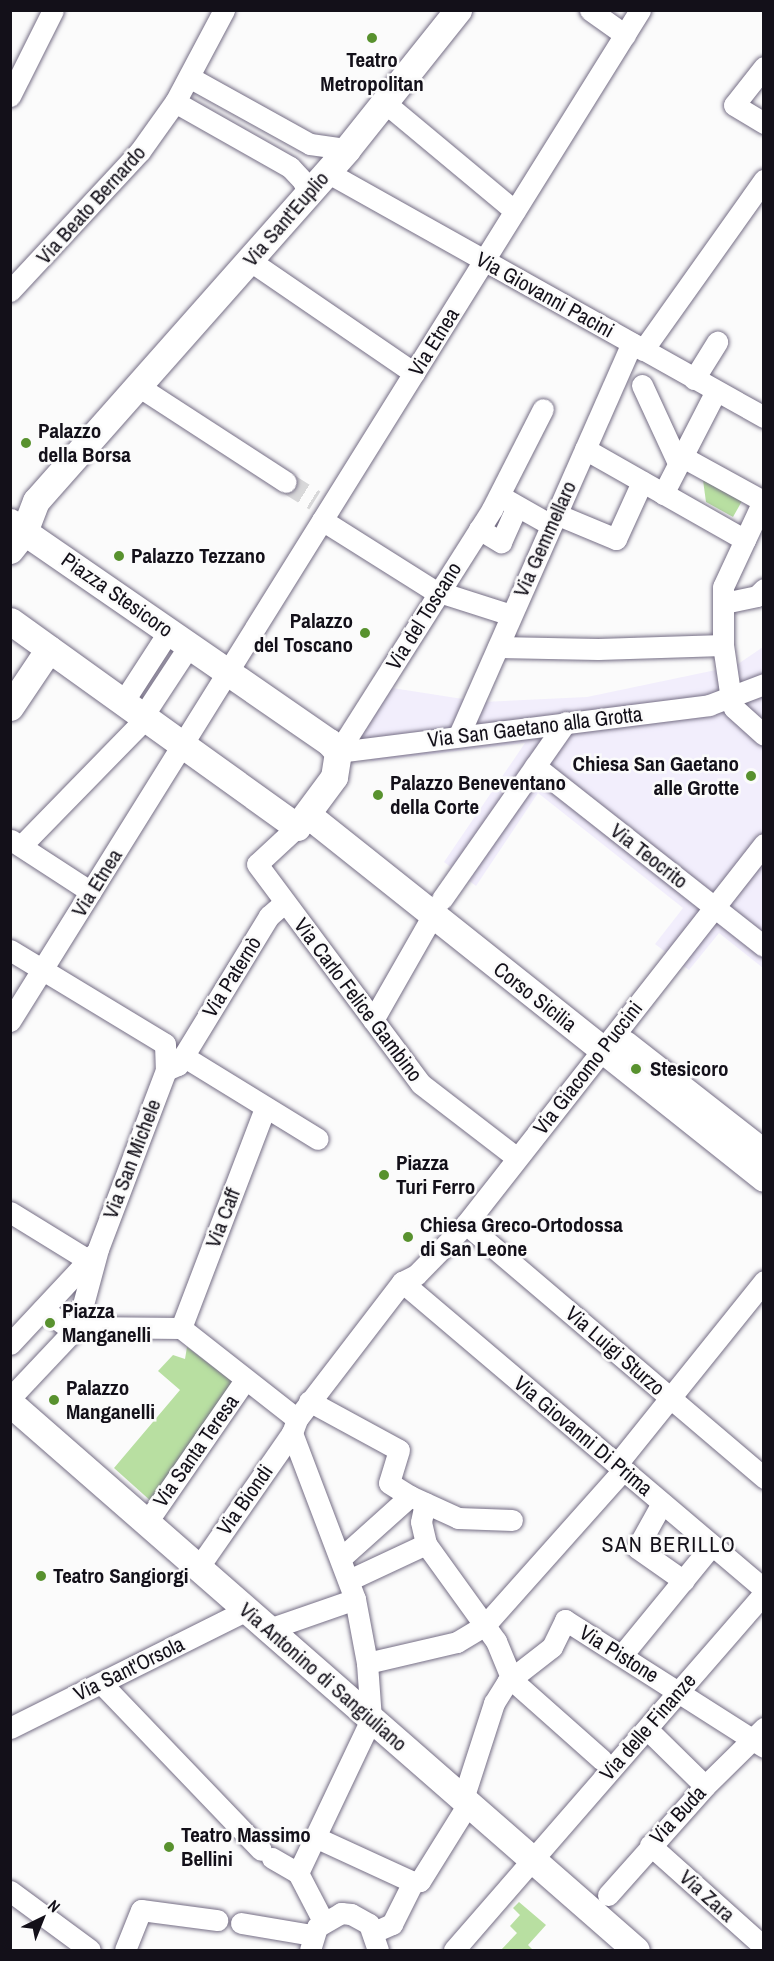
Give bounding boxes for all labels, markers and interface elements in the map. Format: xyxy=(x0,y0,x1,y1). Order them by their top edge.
marker: Teatro Metropolitan xyxy=(365,31,379,45)
place label: Teatro Metropolitan xyxy=(320,47,424,97)
street label: Via Beato Bernardo xyxy=(31,140,151,270)
street label: Via Sant'Euplio xyxy=(238,166,334,272)
street label: Via Giovanni Pacini xyxy=(472,247,618,343)
street label: Via Etnea xyxy=(403,303,465,381)
place label: Palazzo della Borsa xyxy=(38,418,131,468)
marker: Palazzo della Borsa xyxy=(19,436,33,450)
street label: Via Gemmellaro xyxy=(508,477,582,601)
place label: Palazzo Tezzano xyxy=(131,543,266,569)
street label: Piazza Stesicoro xyxy=(56,547,178,643)
marker: Palazzo Tezzano xyxy=(112,549,126,563)
street label: Via del Toscano xyxy=(381,557,467,675)
place label: Palazzo del Toscano xyxy=(254,608,353,658)
marker: Palazzo del Toscano xyxy=(358,626,372,640)
street label: Via San Gaetano alla Grotta xyxy=(426,701,644,753)
place label: Chiesa San Gaetano alle Grotte xyxy=(572,751,739,801)
marker: Chiesa San Gaetano alle Grotte xyxy=(744,769,758,783)
place label: Palazzo Beneventano della Corte xyxy=(390,770,566,820)
marker: Palazzo Beneventano della Corte xyxy=(371,788,385,802)
street label: Via Teocrito xyxy=(605,818,693,894)
street label: Via Etnea xyxy=(66,844,128,922)
street label: Via Carlo Felice Gambino xyxy=(288,913,428,1087)
street label: Via Paternò xyxy=(197,932,267,1022)
street label: Corso Sicilia xyxy=(488,957,582,1037)
street label: Via Giacomo Puccini xyxy=(528,996,648,1140)
place label: Stesicoro xyxy=(650,1056,728,1082)
marker: Stesicoro xyxy=(627,1060,645,1078)
street label: Via San Michele xyxy=(98,1096,166,1222)
place label: Piazza Turi Ferro xyxy=(396,1150,475,1200)
marker: Piazza Turi Ferro xyxy=(377,1168,391,1182)
street label: Via Caff xyxy=(200,1185,246,1251)
place label: Chiesa Greco-Ortodossa di San Leone xyxy=(420,1212,623,1262)
marker: Chiesa Greco-Ortodossa di San Leone xyxy=(401,1230,415,1244)
place label: Piazza Manganelli xyxy=(62,1298,151,1348)
street label: Via Luigi Sturzo xyxy=(560,1301,670,1401)
marker: Piazza Manganelli xyxy=(43,1316,57,1330)
street label: Via Giovanni Di Prima xyxy=(509,1371,657,1501)
place label: Palazzo Manganelli xyxy=(66,1375,155,1425)
street label: Via Santa Teresa xyxy=(148,1390,244,1512)
marker: Palazzo Manganelli xyxy=(47,1393,61,1407)
street label: Via Biondi xyxy=(212,1460,278,1540)
district label: SAN BERILLO xyxy=(602,1532,736,1558)
place label: Teatro Sangiorgi xyxy=(53,1563,189,1589)
marker: Teatro Sangiorgi xyxy=(34,1569,48,1583)
street label: Via Antonino di Sangiuliano xyxy=(234,1597,412,1757)
street label: Via Pistone xyxy=(575,1620,663,1688)
street label: Via Sant'Orsola xyxy=(70,1631,188,1707)
street label: Via delle Finanze xyxy=(595,1668,701,1786)
street label: Via Buda xyxy=(645,1781,711,1849)
place label: Teatro Massimo Bellini xyxy=(181,1822,311,1872)
marker: Teatro Massimo Bellini xyxy=(162,1840,176,1854)
street label: Via Zara xyxy=(674,1865,740,1927)
north arrow xyxy=(12,1889,72,1949)
text: N xyxy=(43,1895,65,1917)

